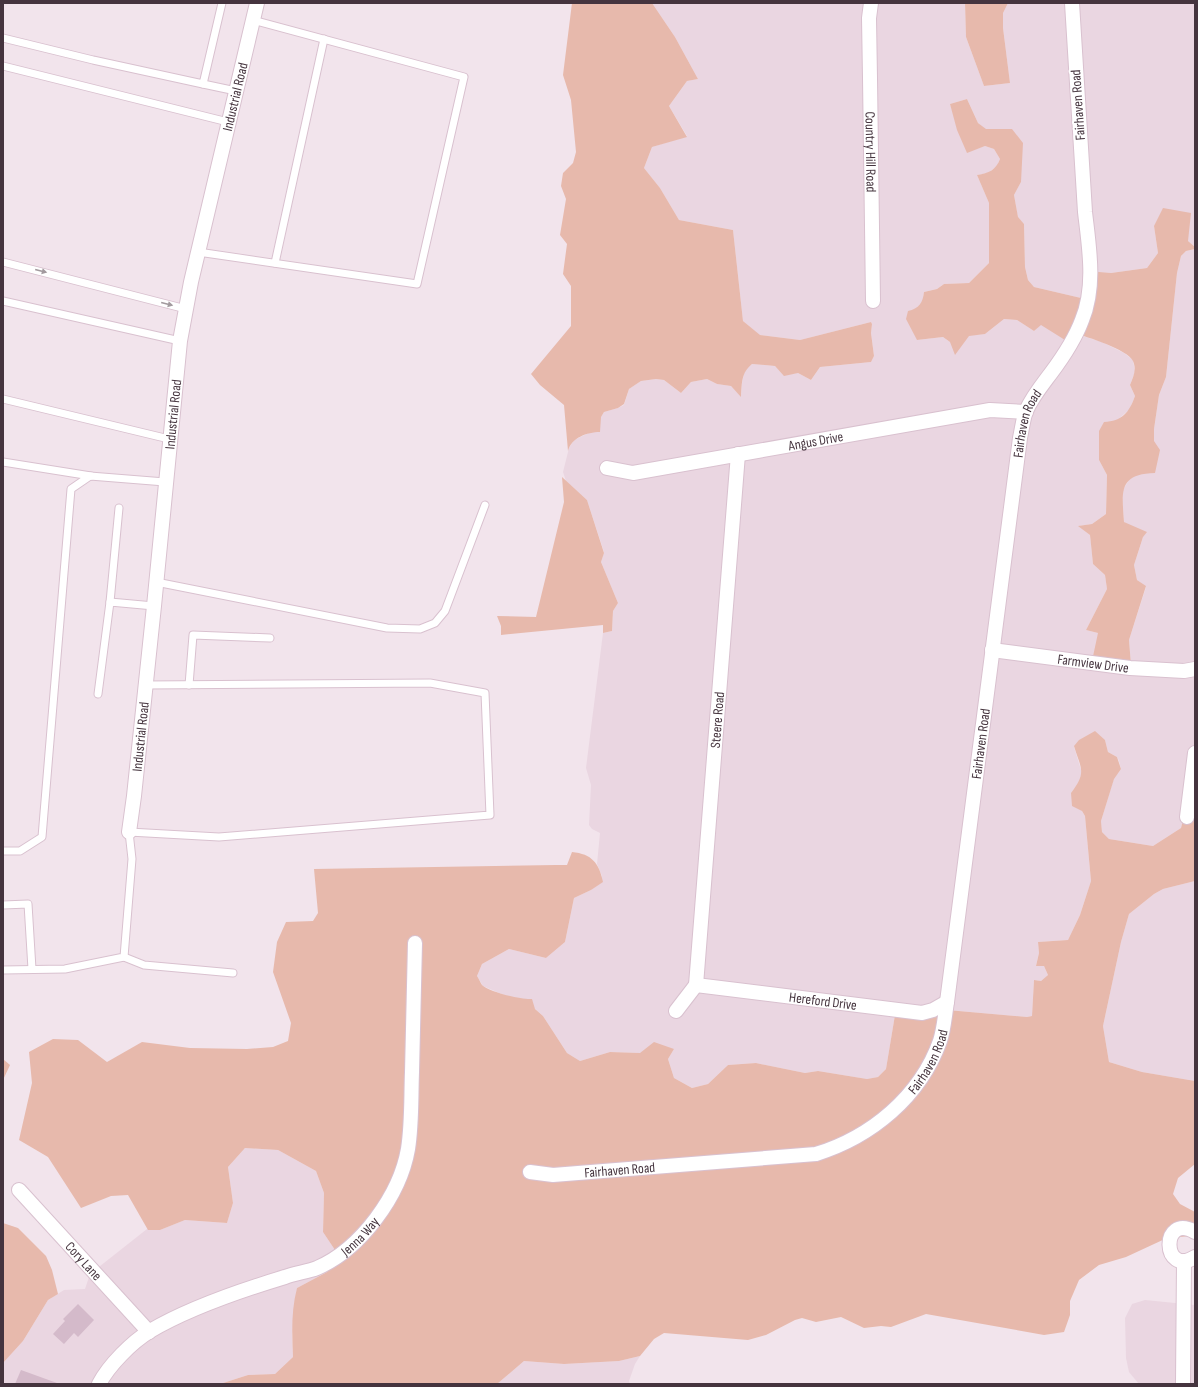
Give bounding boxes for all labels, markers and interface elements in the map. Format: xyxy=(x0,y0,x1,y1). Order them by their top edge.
street label: Industrial Road xyxy=(218,61,251,133)
street label: Fairhaven Road xyxy=(1067,69,1089,141)
street label: Country Hill Road xyxy=(862,111,880,193)
one-way arrow xyxy=(35,269,47,275)
one-way arrow xyxy=(161,301,173,307)
street label: Industrial Road xyxy=(161,378,185,450)
street label: Fairhaven Road xyxy=(1009,386,1045,459)
street label: Angus Drive xyxy=(786,428,844,454)
street label: Farmview Drive xyxy=(1057,650,1130,676)
street label: Steere Road xyxy=(706,691,728,749)
street label: Industrial Road xyxy=(128,701,152,772)
street label: Fairhaven Road xyxy=(967,707,993,780)
street label: Hereford Drive xyxy=(788,988,858,1013)
street label: Fairhaven Road xyxy=(904,1028,951,1098)
street label: Fairhaven Road xyxy=(584,1158,656,1181)
street label: Jenna Way xyxy=(337,1213,383,1260)
street label: Cory Lane xyxy=(62,1238,106,1284)

